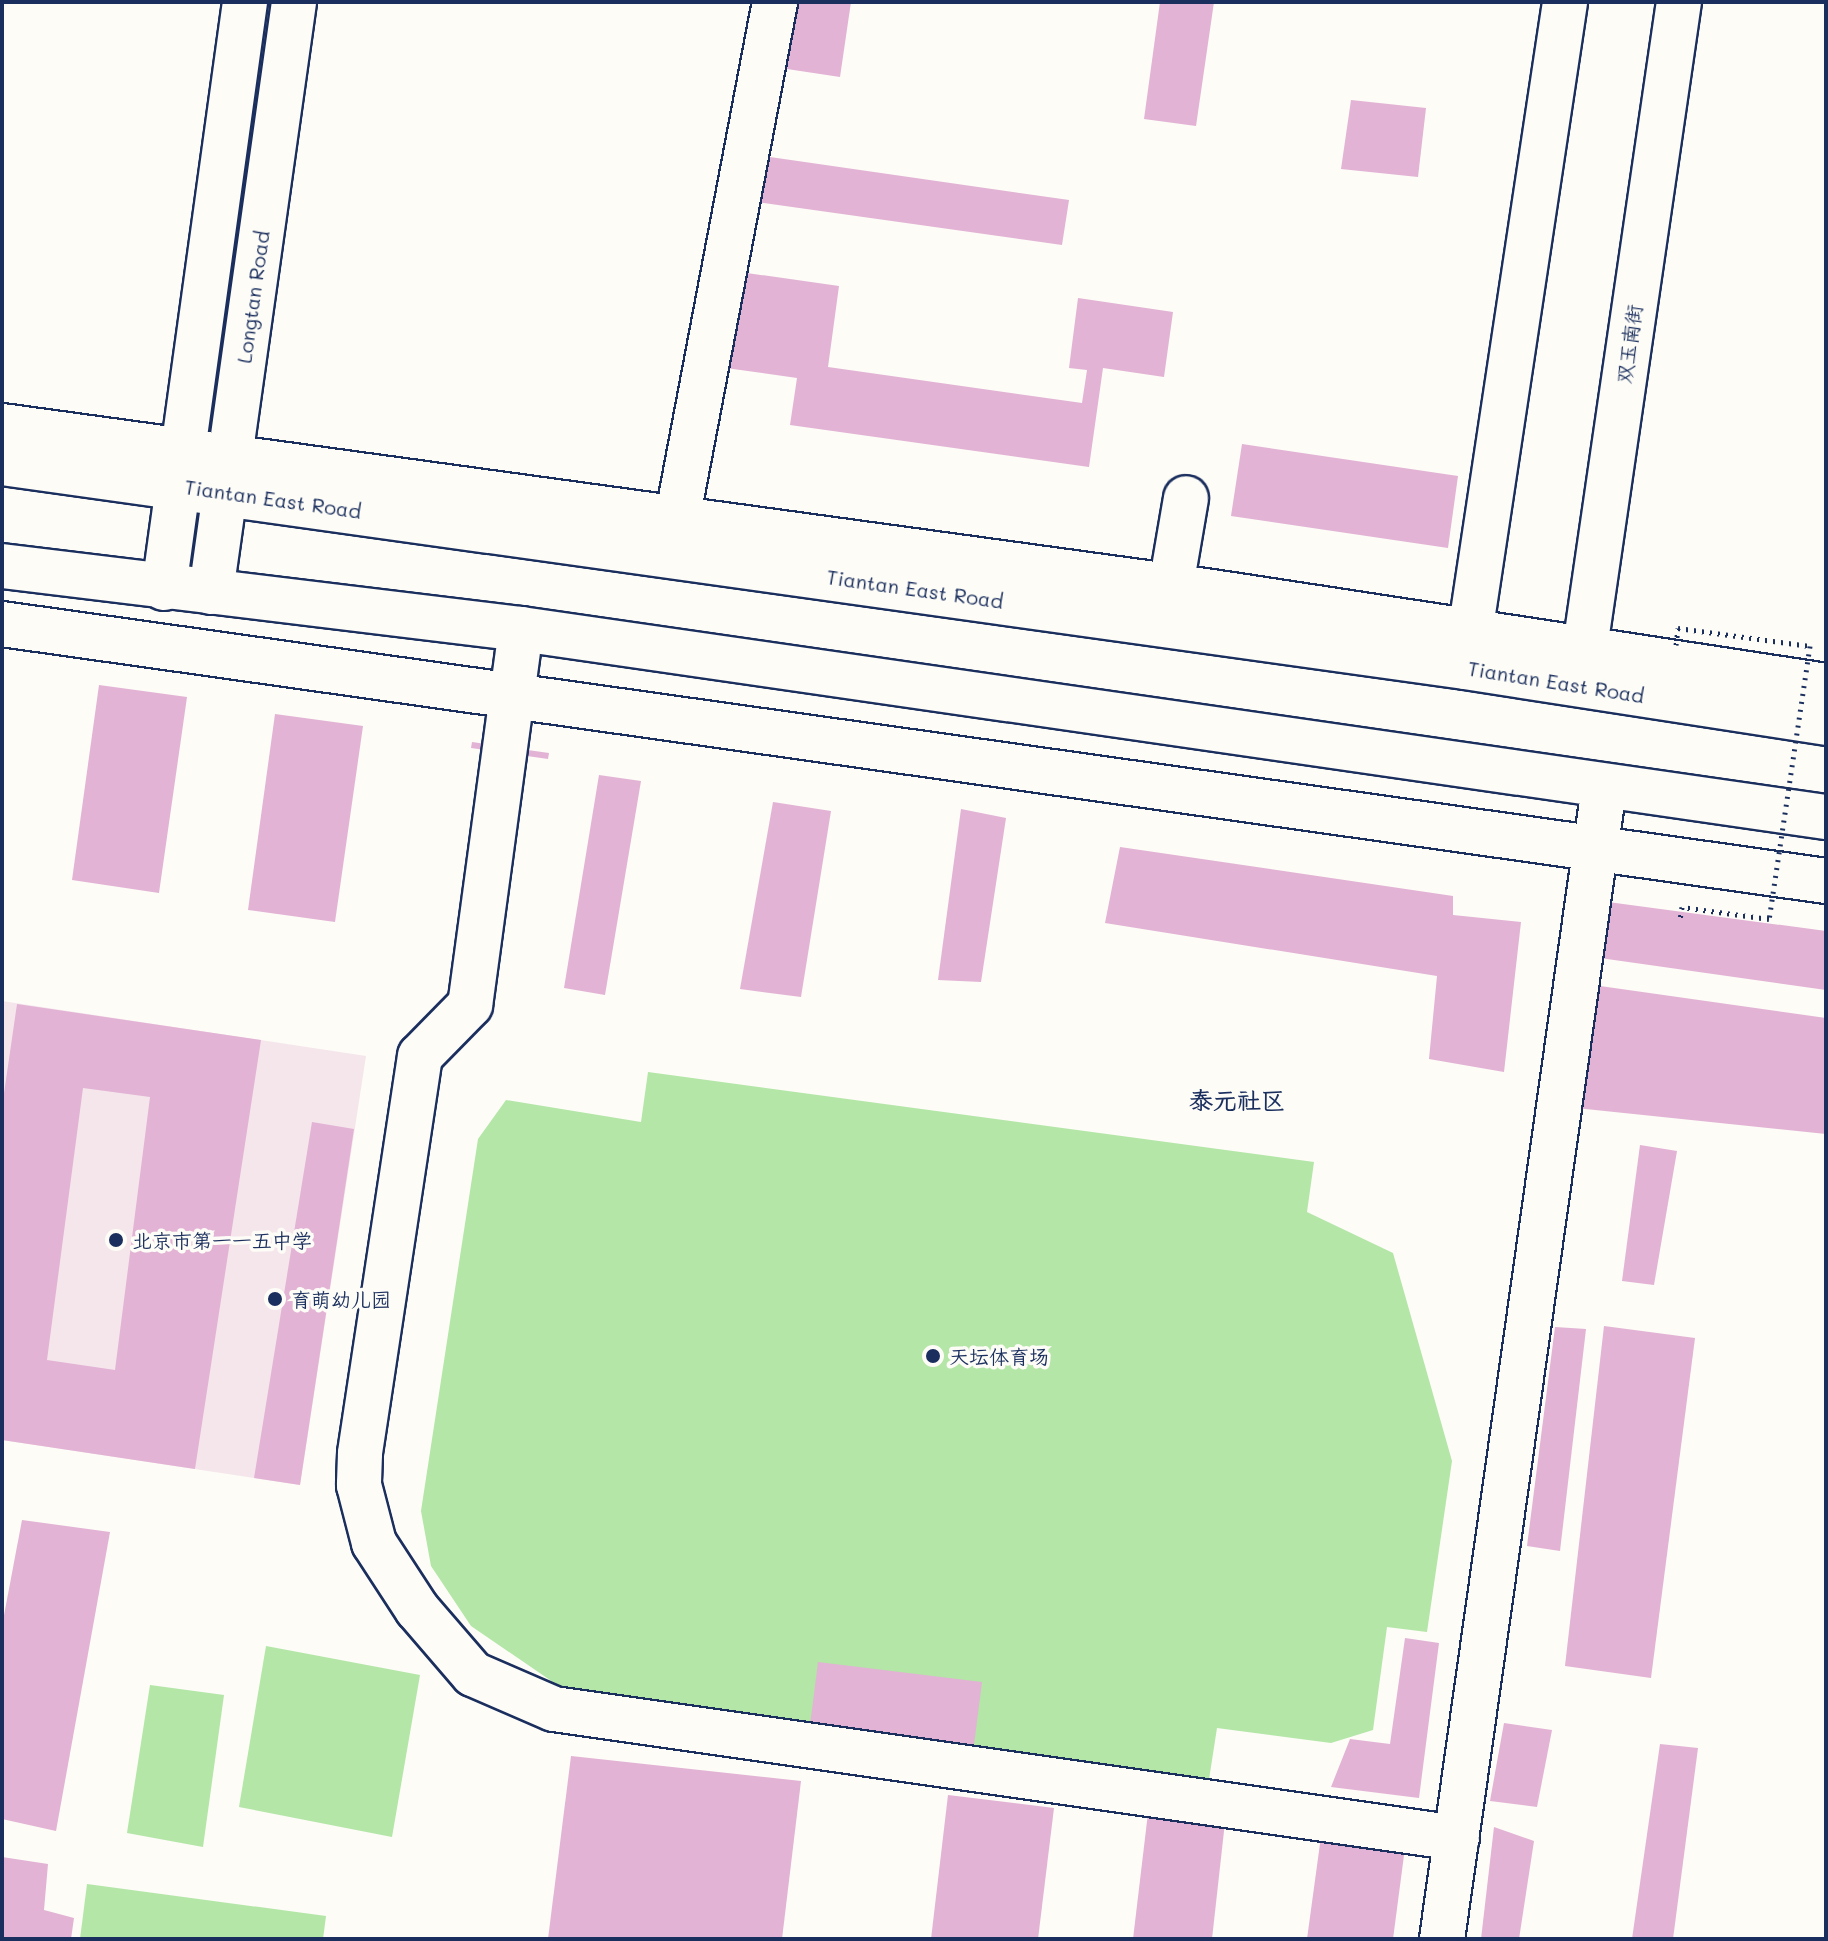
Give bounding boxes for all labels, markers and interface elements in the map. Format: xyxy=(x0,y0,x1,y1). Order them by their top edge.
street label: Longtan Road xyxy=(232,229,274,365)
street label: 双玉南街 xyxy=(1612,303,1646,385)
street label: Tiantan East Road xyxy=(183,475,363,523)
street label: Tiantan East Road xyxy=(825,565,1005,613)
street label: Tiantan East Road xyxy=(1466,656,1646,708)
district label: 泰元社区 xyxy=(1189,1086,1285,1114)
place label: 北京市第一一五中学 xyxy=(132,1228,312,1252)
marker: 北京市第一一五中学 xyxy=(107,1231,125,1249)
place label: 育萌幼儿园 xyxy=(291,1287,391,1311)
marker: 育萌幼儿园 xyxy=(266,1290,284,1308)
place label: 天坛体育场 xyxy=(949,1344,1049,1368)
marker: 天坛体育场 xyxy=(924,1347,942,1365)

